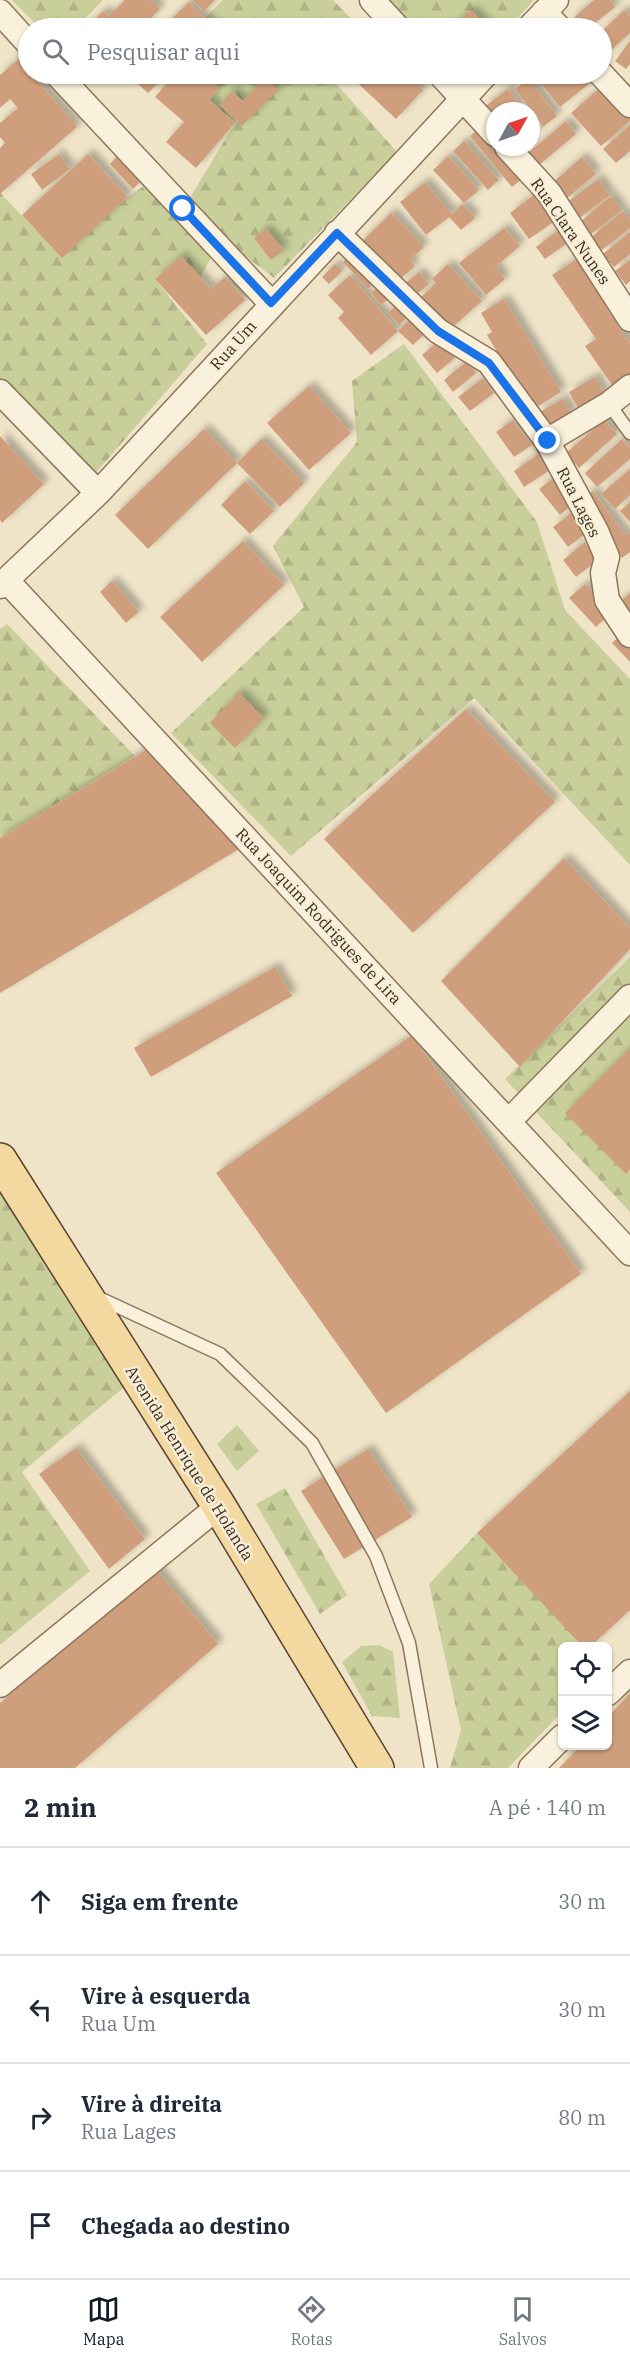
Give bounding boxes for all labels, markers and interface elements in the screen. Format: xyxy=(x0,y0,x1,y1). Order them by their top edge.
search box xyxy=(18,18,612,84)
icon: search xyxy=(39,35,72,68)
text: Pesquisar aqui xyxy=(87,37,240,66)
north arrow xyxy=(486,102,540,156)
street label: Rua Clara Nunes xyxy=(527,174,615,288)
route start xyxy=(169,195,195,221)
street label: Rua Um xyxy=(205,316,261,374)
route end xyxy=(534,427,560,453)
street label: Rua Lages xyxy=(553,464,605,540)
street label: Rua Joaquim Rodrigues de Lira xyxy=(232,824,406,1009)
street label: Avenida Henrique de Holanda xyxy=(122,1362,259,1564)
map controls xyxy=(558,1642,612,1750)
button: locate xyxy=(558,1642,612,1696)
button: layers xyxy=(558,1696,612,1750)
text: 2 min xyxy=(24,1790,97,1824)
text: A pé · 140 m xyxy=(489,1794,606,1821)
icon: ahead xyxy=(24,1885,57,1918)
text: Siga em frente xyxy=(81,1887,238,1916)
text: 30 m xyxy=(558,1888,606,1915)
text: Vire à esquerda xyxy=(81,1981,251,2010)
icon: left xyxy=(24,1993,57,2026)
text: 30 m xyxy=(558,1996,606,2023)
text: Rua Um xyxy=(81,2010,156,2037)
text: Vire à direita xyxy=(81,2089,222,2118)
icon: right xyxy=(24,2101,57,2134)
text: 80 m xyxy=(558,2104,606,2131)
text: Rua Lages xyxy=(81,2118,176,2145)
icon: arrive xyxy=(24,2209,57,2242)
text: Chegada ao destino xyxy=(81,2211,290,2240)
tab: Mapa xyxy=(83,2293,125,2349)
tab: Rotas xyxy=(291,2293,332,2349)
tab: Salvos xyxy=(499,2293,547,2349)

